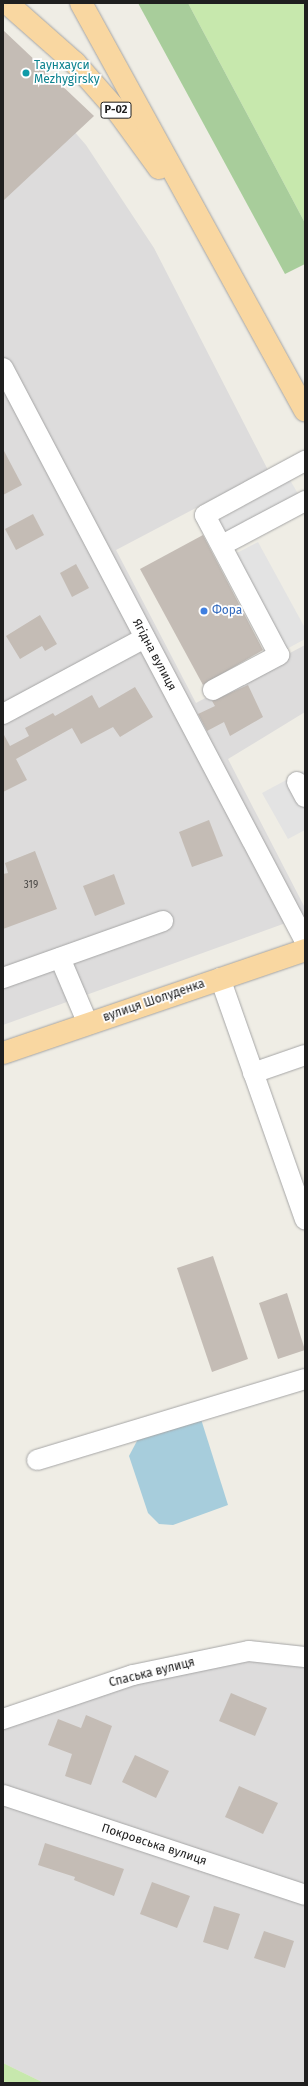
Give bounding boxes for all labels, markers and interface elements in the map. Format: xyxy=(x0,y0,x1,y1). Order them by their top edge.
place label: Таунхауси Mezhygirsky xyxy=(34,59,100,87)
marker: Таунхауси Mezhygirsky xyxy=(21,68,31,78)
road number: Р-02 xyxy=(100,101,132,119)
place label: Фора xyxy=(212,604,242,618)
marker: Фора xyxy=(199,606,209,616)
street label: Ягідна вулиця xyxy=(129,617,179,693)
house number: 319 xyxy=(24,880,38,892)
street label: вулиця Шолуденка xyxy=(101,977,207,1025)
street label: Спаська вулиця xyxy=(108,1655,196,1691)
street label: Покровська вулиця xyxy=(99,1821,209,1869)

